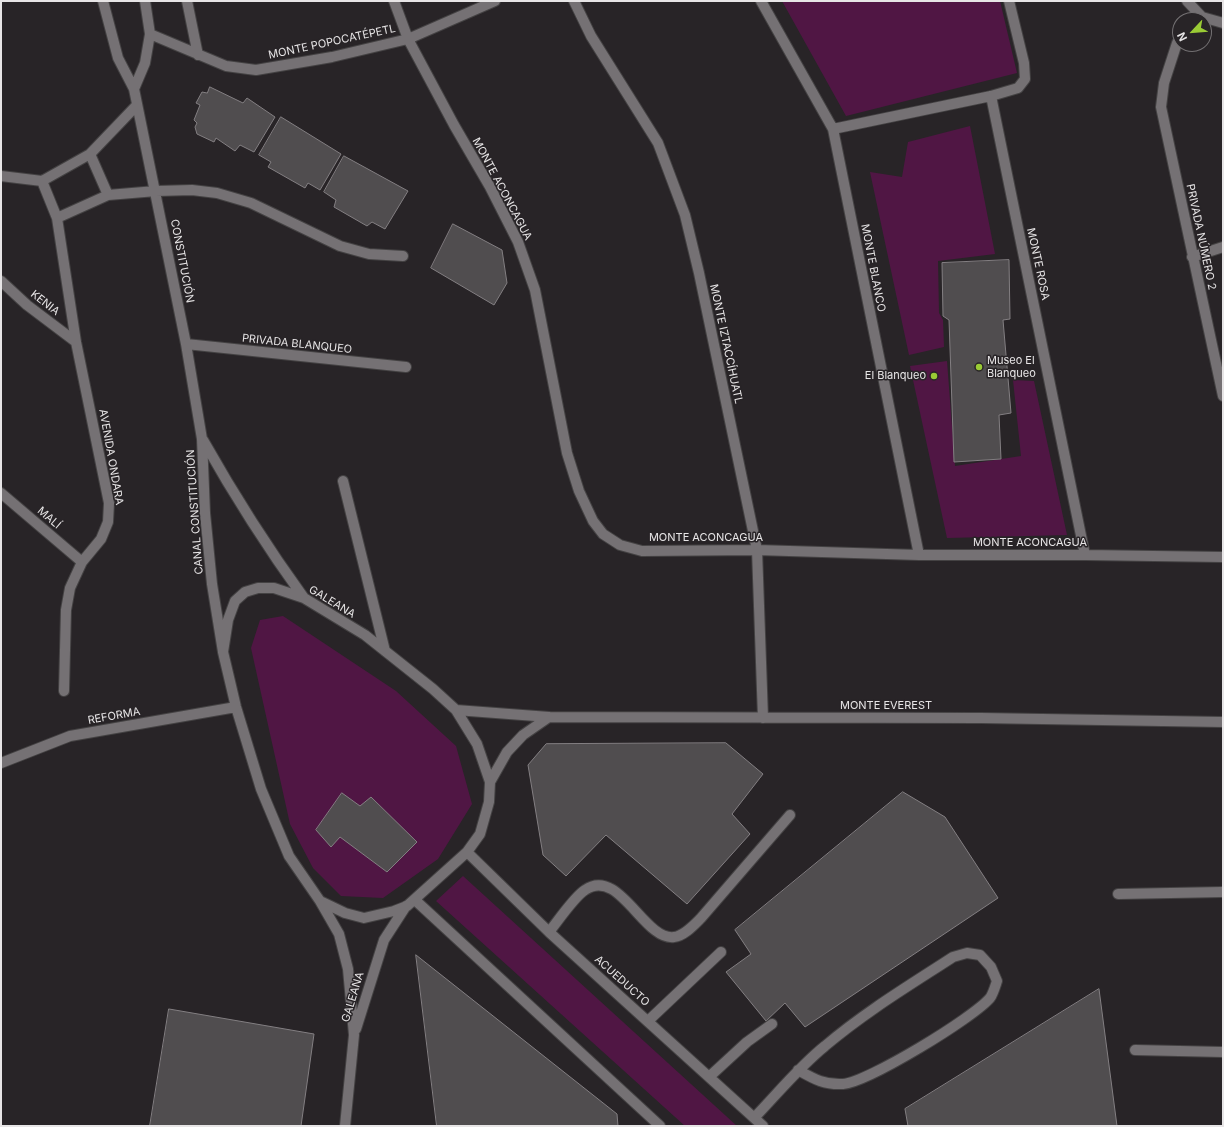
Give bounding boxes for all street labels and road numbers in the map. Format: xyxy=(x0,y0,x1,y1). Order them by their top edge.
street label: MONTE POPOCATÉPETL xyxy=(267,22,397,62)
street label: MONTE ACONCAGUA xyxy=(469,135,535,243)
street label: PRIVADA NÚMERO 2 xyxy=(1183,183,1219,291)
street label: CONSTITUCIÓN xyxy=(167,218,197,304)
street label: MONTE BLANCO xyxy=(858,223,888,313)
street label: MONTE ROSA xyxy=(1024,227,1052,301)
street label: MONTE IZTACCÍHUATL xyxy=(707,283,745,405)
street label: KENIA xyxy=(28,288,62,318)
street label: PRIVADA BLANQUEO xyxy=(241,332,353,356)
street label: AVENIDA ONDARA xyxy=(96,408,126,506)
street label: CANAL CONSTITUCIÓN xyxy=(184,449,206,575)
street label: MALÍ xyxy=(35,504,63,532)
street label: MONTE ACONCAGUA xyxy=(649,531,763,545)
street label: MONTE ACONCAGUA xyxy=(973,536,1087,550)
street label: GALEANA xyxy=(306,583,358,621)
street label: MONTE EVEREST xyxy=(840,699,932,713)
street label: REFORMA xyxy=(87,705,141,727)
street label: ACUEDUCTO xyxy=(592,953,652,1009)
street label: GALEANA xyxy=(339,970,367,1024)

